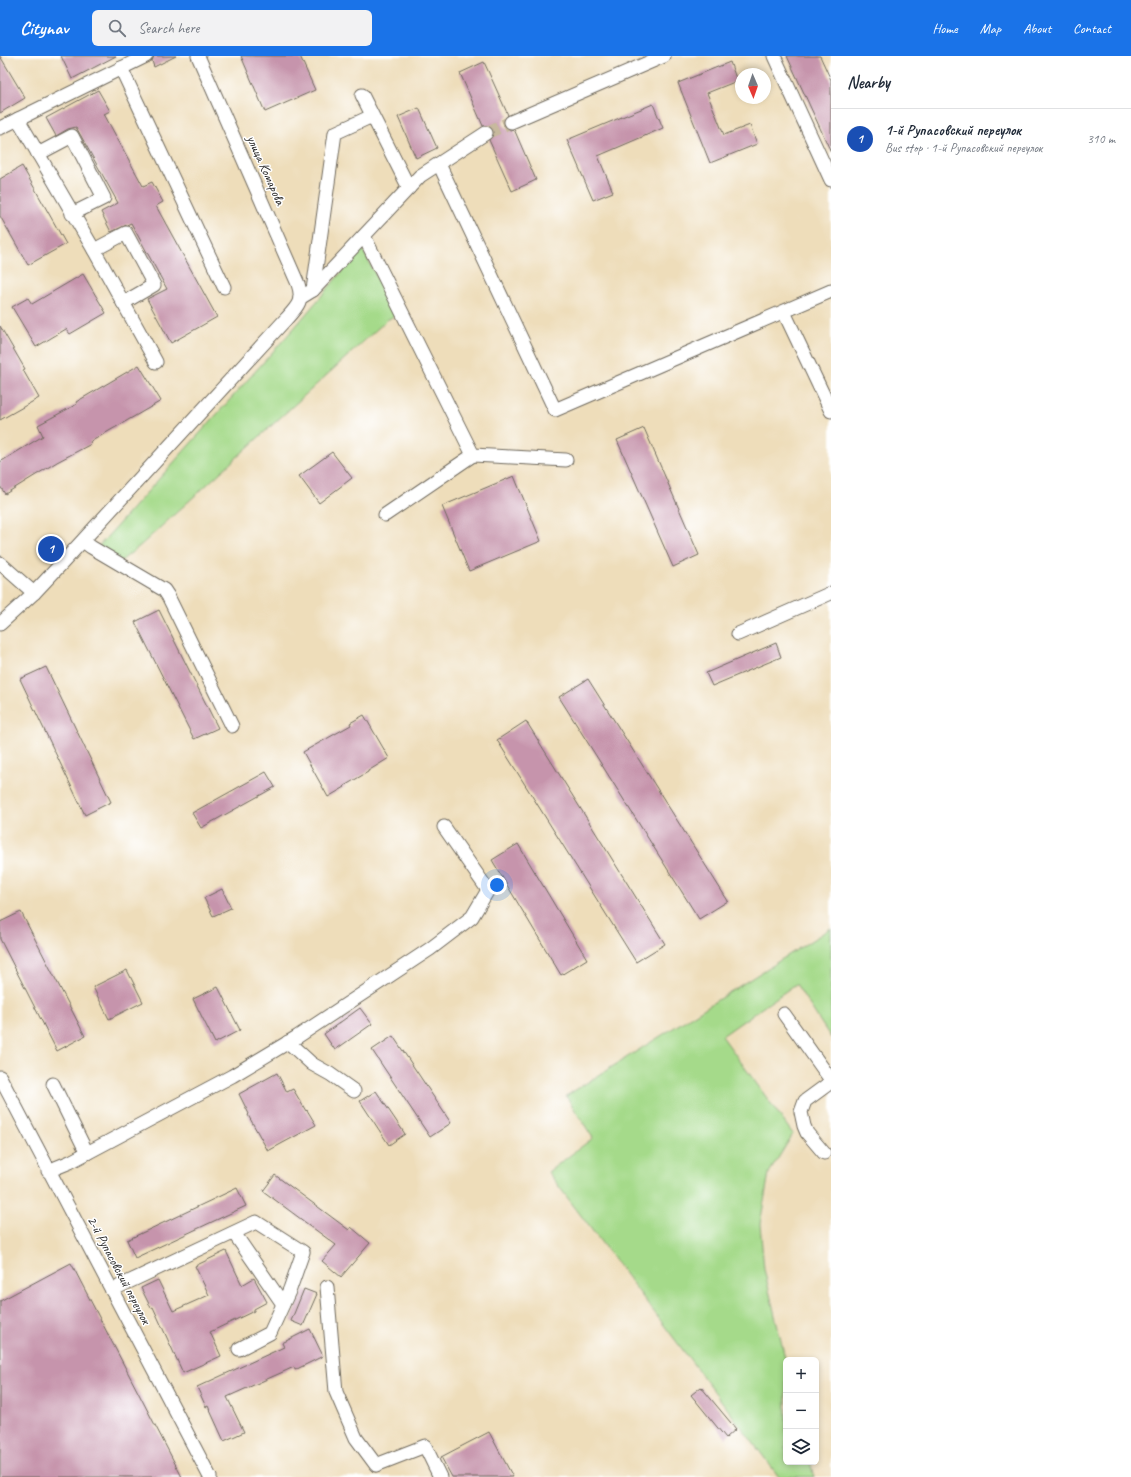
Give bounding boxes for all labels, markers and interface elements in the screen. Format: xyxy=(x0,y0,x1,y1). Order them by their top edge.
search box xyxy=(92,10,372,46)
text: Citynav xyxy=(20,16,68,40)
icon: search xyxy=(106,17,128,39)
text: Search here xyxy=(138,19,199,38)
text: Home xyxy=(932,20,958,37)
text: Map xyxy=(980,20,1001,37)
text: About xyxy=(1023,20,1051,37)
text: Contact xyxy=(1073,20,1111,37)
north arrow xyxy=(735,68,771,104)
text: Nearby xyxy=(847,72,890,93)
text: 1-й Рупасовский переулок xyxy=(885,121,1021,140)
street label: улица Комарова xyxy=(243,131,289,208)
text: 1 xyxy=(857,131,863,147)
text: 310 m xyxy=(1087,131,1115,147)
text: Bus stop · 1-й Рупасовский переулок xyxy=(885,140,1042,156)
pin: 1 xyxy=(38,534,64,564)
your location xyxy=(487,875,507,895)
street label: 2-й Рупасовский переулок xyxy=(83,1213,155,1329)
map controls xyxy=(783,1357,819,1465)
button: + xyxy=(783,1357,819,1393)
button: − xyxy=(783,1393,819,1429)
button: layers xyxy=(783,1429,819,1465)

